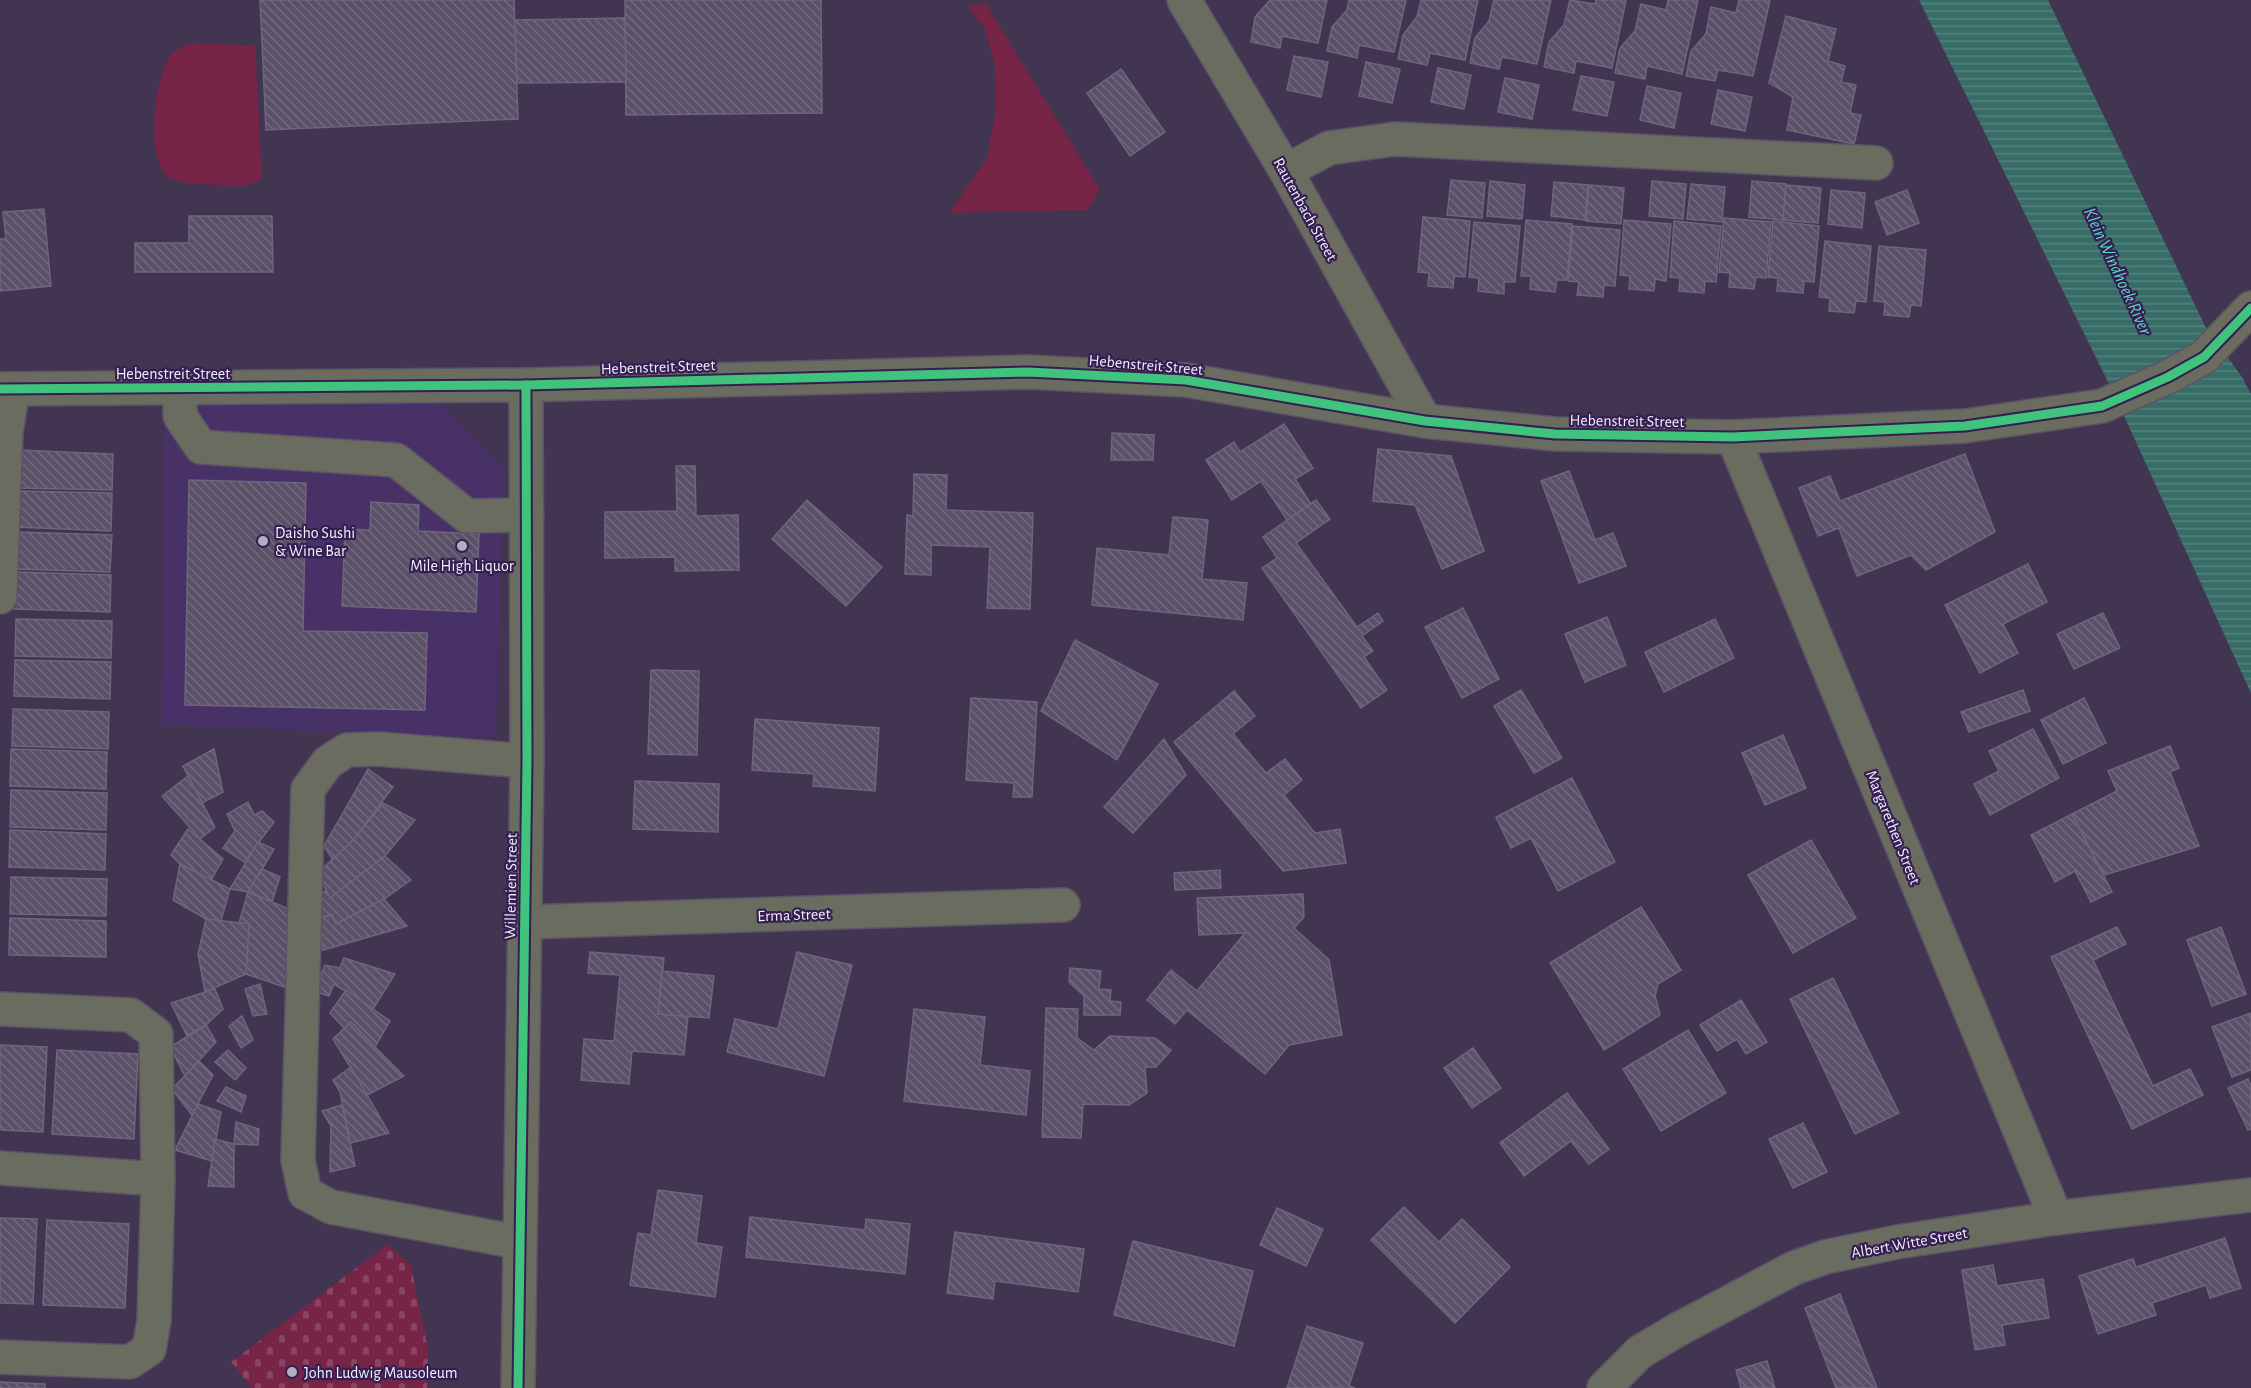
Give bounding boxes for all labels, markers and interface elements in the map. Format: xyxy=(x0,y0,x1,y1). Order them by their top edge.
street label: Rautenbach Street xyxy=(1270,155,1340,264)
water label: Klein Windhoek River xyxy=(2080,205,2155,339)
street label: Hebenstreit Street xyxy=(1088,352,1204,378)
street label: Hebenstreit Street xyxy=(600,357,716,377)
street label: Hebenstreit Street xyxy=(116,366,230,382)
street label: Hebenstreit Street xyxy=(1570,412,1684,430)
place label: Daisho Sushi & Wine Bar xyxy=(275,525,355,559)
marker: Daisho Sushi & Wine Bar xyxy=(256,534,270,548)
marker: Mile High Liquor xyxy=(455,539,469,553)
place label: Mile High Liquor xyxy=(410,558,515,574)
street label: Margarethen Street xyxy=(1863,768,1923,887)
street label: Willemien Street xyxy=(502,833,520,939)
street label: Erma Street xyxy=(757,906,831,924)
street label: Albert Witte Street xyxy=(1850,1225,1968,1261)
marker: John Ludwig Mausoleum xyxy=(285,1365,299,1379)
place label: John Ludwig Mausoleum xyxy=(304,1365,458,1381)

